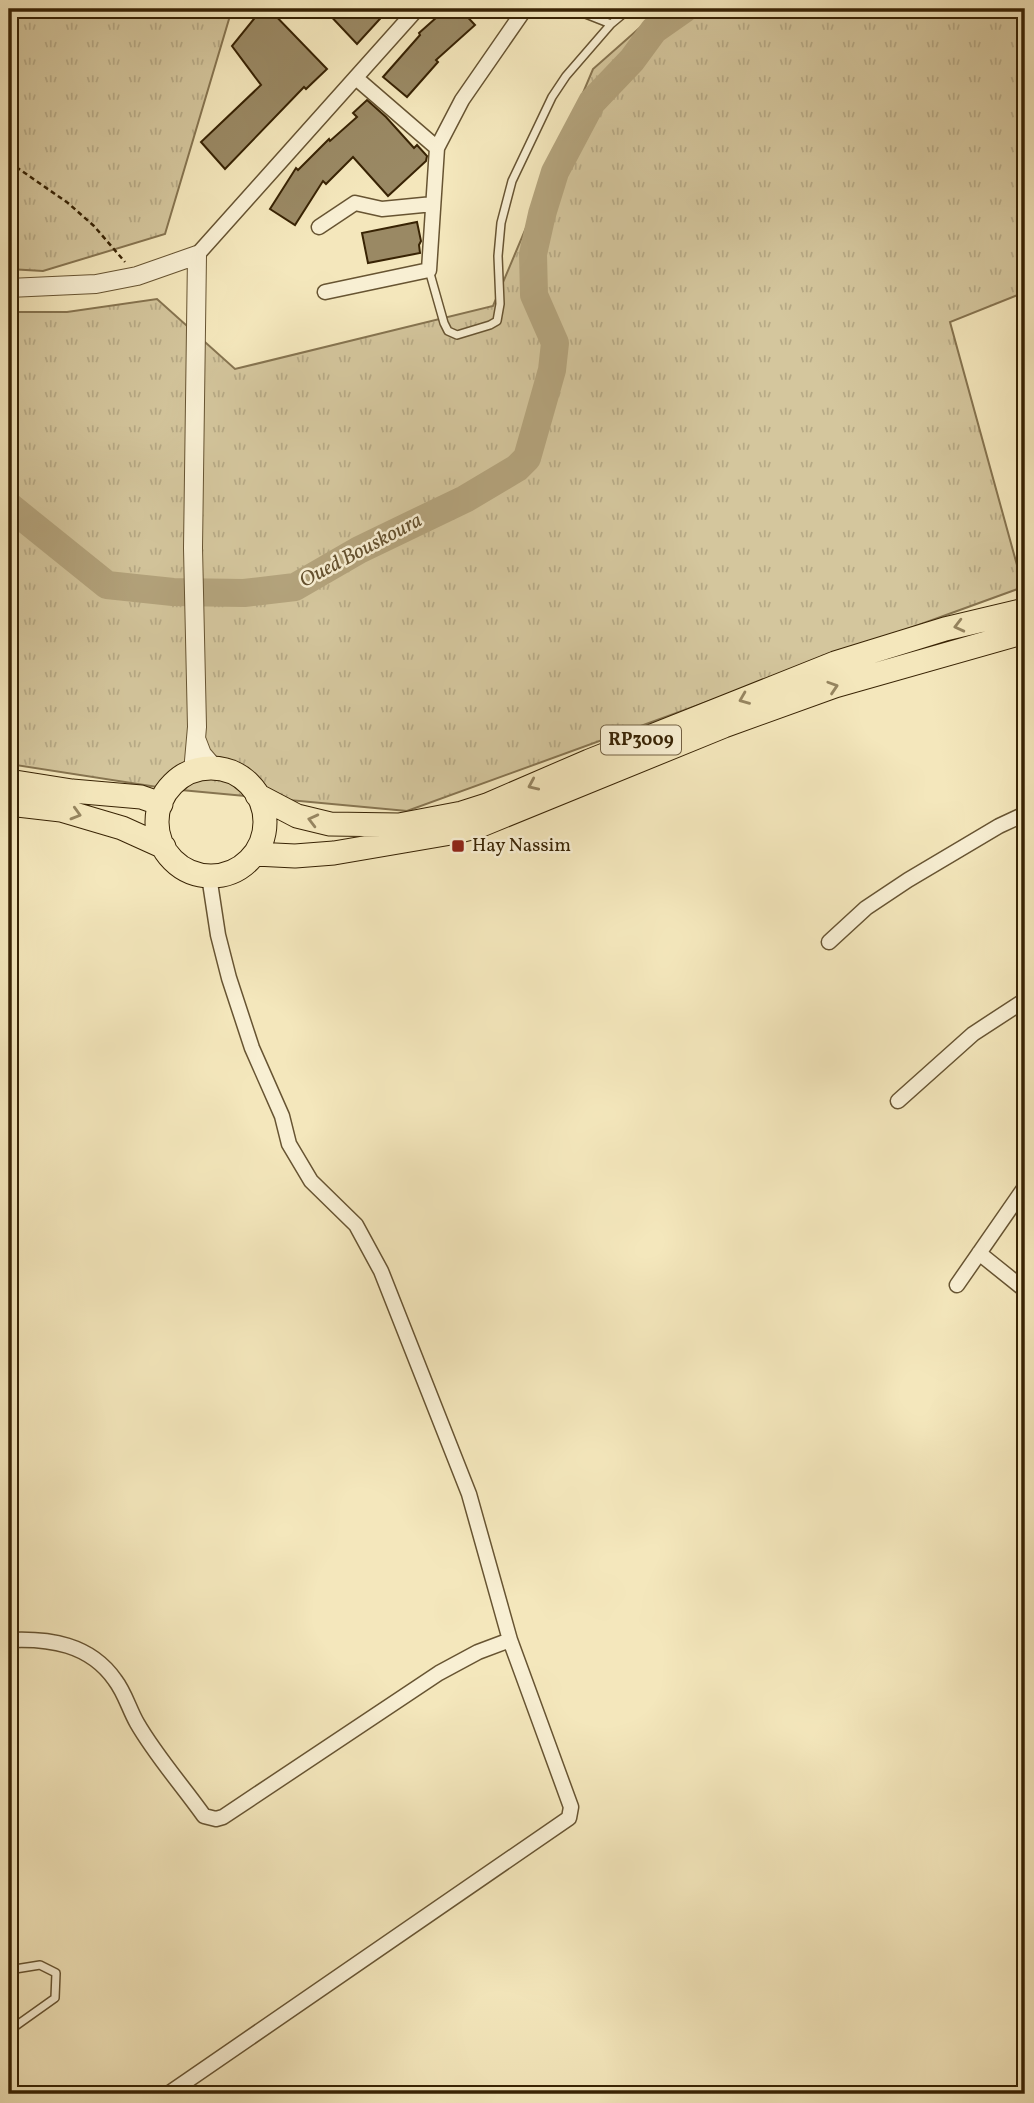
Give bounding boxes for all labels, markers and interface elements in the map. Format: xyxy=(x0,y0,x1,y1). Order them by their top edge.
water label: Oued Bouskoura xyxy=(294,506,428,596)
one-way arrow xyxy=(953,618,965,632)
one-way arrow xyxy=(826,681,838,696)
one-way arrow xyxy=(739,691,751,705)
road number: RP3009 xyxy=(601,726,681,754)
one-way arrow xyxy=(528,777,540,791)
one-way arrow xyxy=(70,806,82,821)
one-way arrow xyxy=(307,814,319,828)
place label: Hay Nassim xyxy=(472,833,571,859)
marker: Hay Nassim xyxy=(450,838,466,854)

